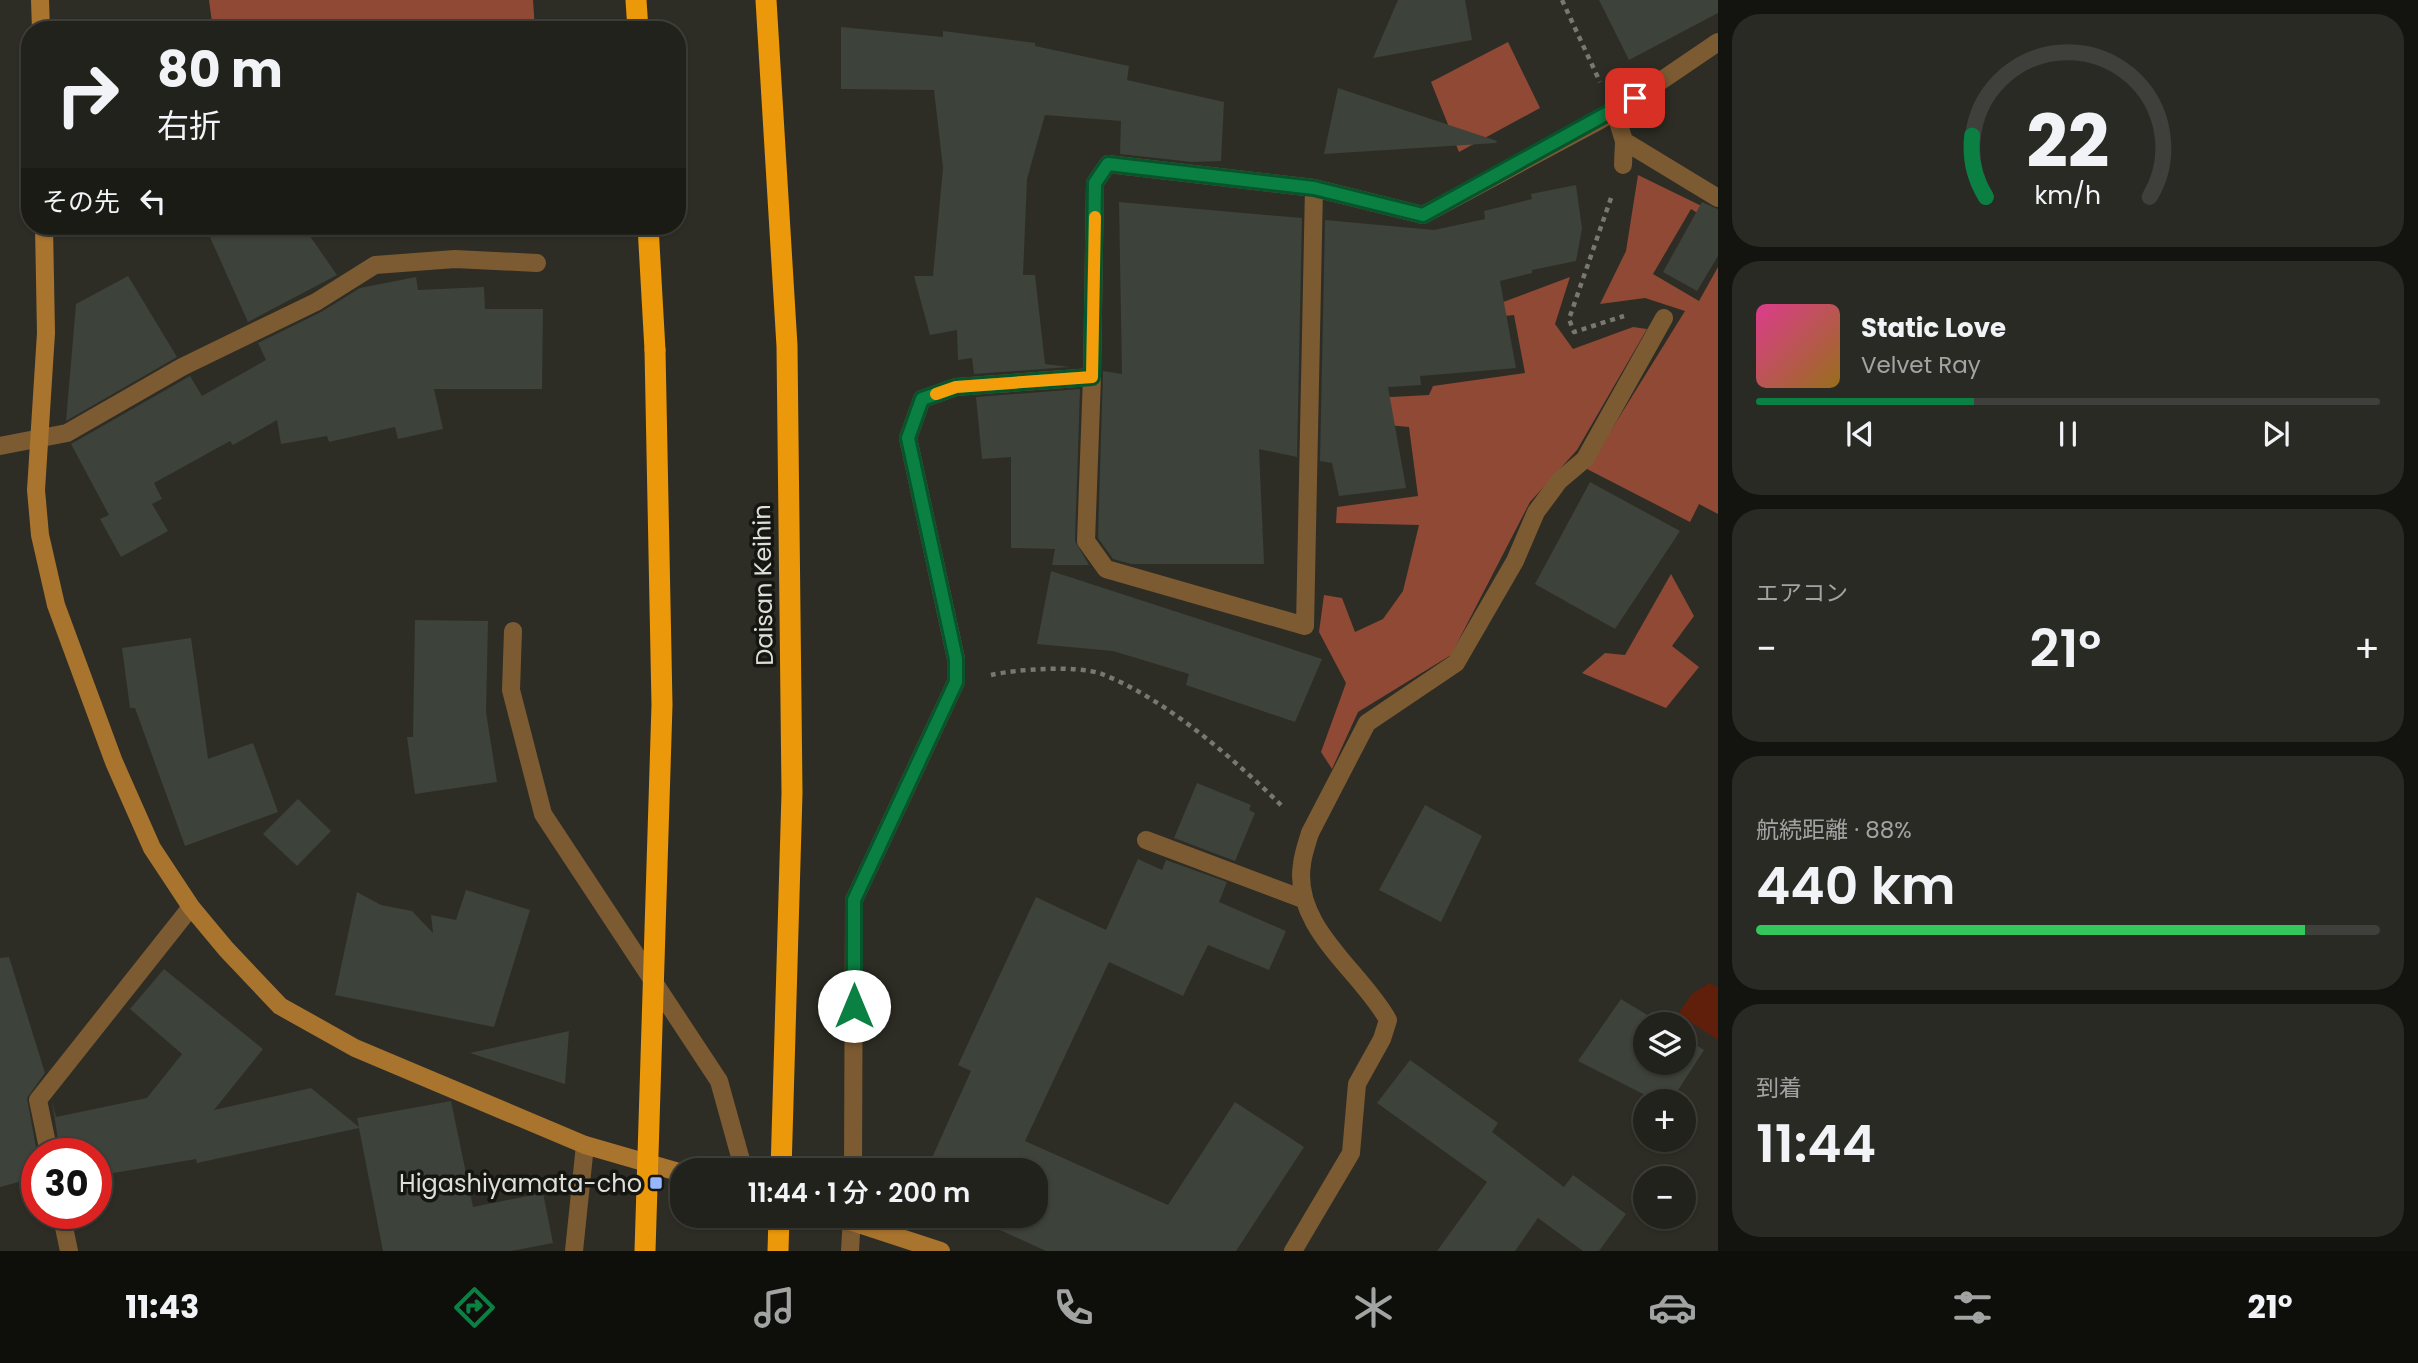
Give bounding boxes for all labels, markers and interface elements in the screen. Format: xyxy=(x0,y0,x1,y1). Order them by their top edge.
text: 80 m xyxy=(157,36,283,104)
icon: right xyxy=(42,49,133,140)
pin xyxy=(1605,68,1665,128)
icon: arrive xyxy=(1616,79,1654,117)
text: 22 xyxy=(2026,91,2110,192)
text: 右折 xyxy=(157,103,221,148)
text: km/h xyxy=(2035,178,2101,213)
icon: left xyxy=(134,182,172,220)
text: その先 xyxy=(42,184,120,220)
text: Static Love xyxy=(1861,310,2006,346)
text: Velvet Ray xyxy=(1861,349,1981,381)
icon: previous xyxy=(1841,415,1879,453)
icon: pause xyxy=(2049,415,2087,453)
icon: next xyxy=(2257,415,2295,453)
street label: Daisan Keihin xyxy=(745,504,781,666)
text: エアコン xyxy=(1756,577,1848,609)
text: 21° xyxy=(2030,612,2101,685)
text: − xyxy=(1756,622,1777,675)
text: + xyxy=(2354,622,2380,675)
text: 航続距離 · 88% xyxy=(1756,814,1912,846)
text: 440 km xyxy=(1756,849,1956,922)
position arrow xyxy=(817,969,891,1043)
map controls xyxy=(1633,1012,1696,1229)
button: layers xyxy=(1633,1012,1696,1075)
text: 到着 xyxy=(1756,1072,1802,1104)
button: + xyxy=(1633,1089,1696,1152)
text: 11:44 xyxy=(1756,1107,1876,1180)
speed limit sign: 30 xyxy=(21,1138,112,1229)
button: − xyxy=(1633,1166,1696,1229)
place label: Higashiyamata-cho xyxy=(399,1167,642,1200)
marker: Higashiyamata-cho xyxy=(648,1175,664,1191)
text: 11:44 · 1 分 · 200 m xyxy=(748,1175,970,1211)
icon: directions xyxy=(450,1283,499,1332)
icon: music xyxy=(750,1283,799,1332)
icon: phone xyxy=(1049,1283,1098,1332)
icon: climate xyxy=(1349,1283,1398,1332)
icon: car xyxy=(1648,1283,1697,1332)
icon: filters xyxy=(1948,1283,1997,1332)
text: 11:43 xyxy=(125,1284,199,1329)
text: 21° xyxy=(2248,1284,2293,1329)

